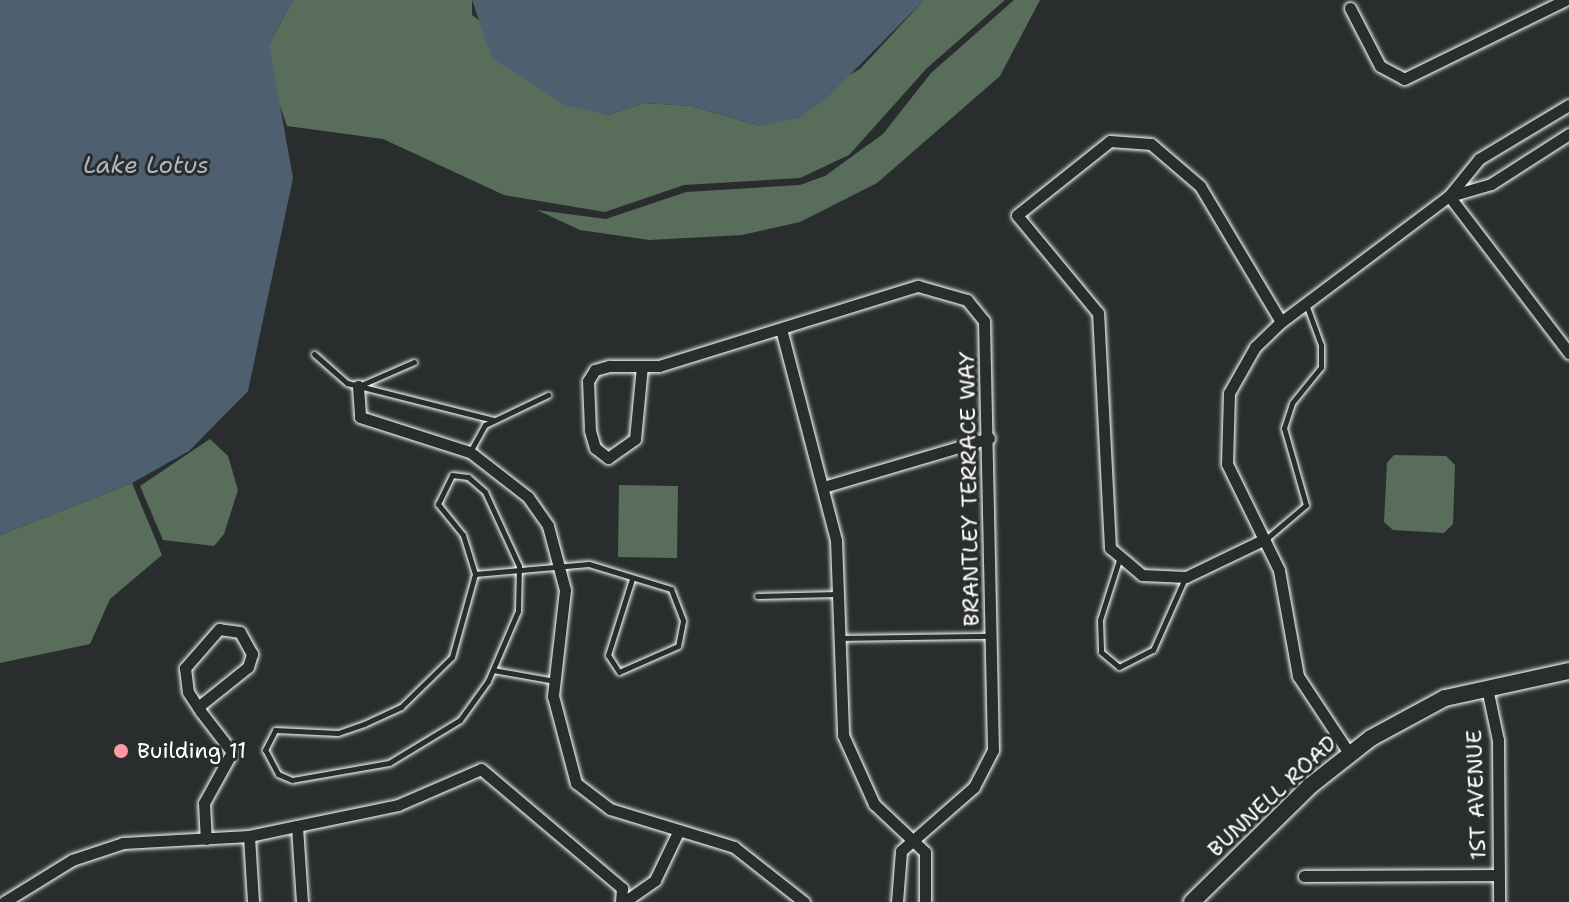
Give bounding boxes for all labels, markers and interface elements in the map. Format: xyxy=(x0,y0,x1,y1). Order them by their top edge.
water label: Lake Lotus xyxy=(83,152,209,180)
street label: BRANTLEY TERRACE WAY xyxy=(953,351,985,627)
street label: 1ST AVENUE xyxy=(1461,729,1491,861)
street label: BUNNELL ROAD xyxy=(1202,730,1342,862)
place label: Building 11 xyxy=(137,738,246,764)
marker: Building 11 xyxy=(112,742,130,760)

